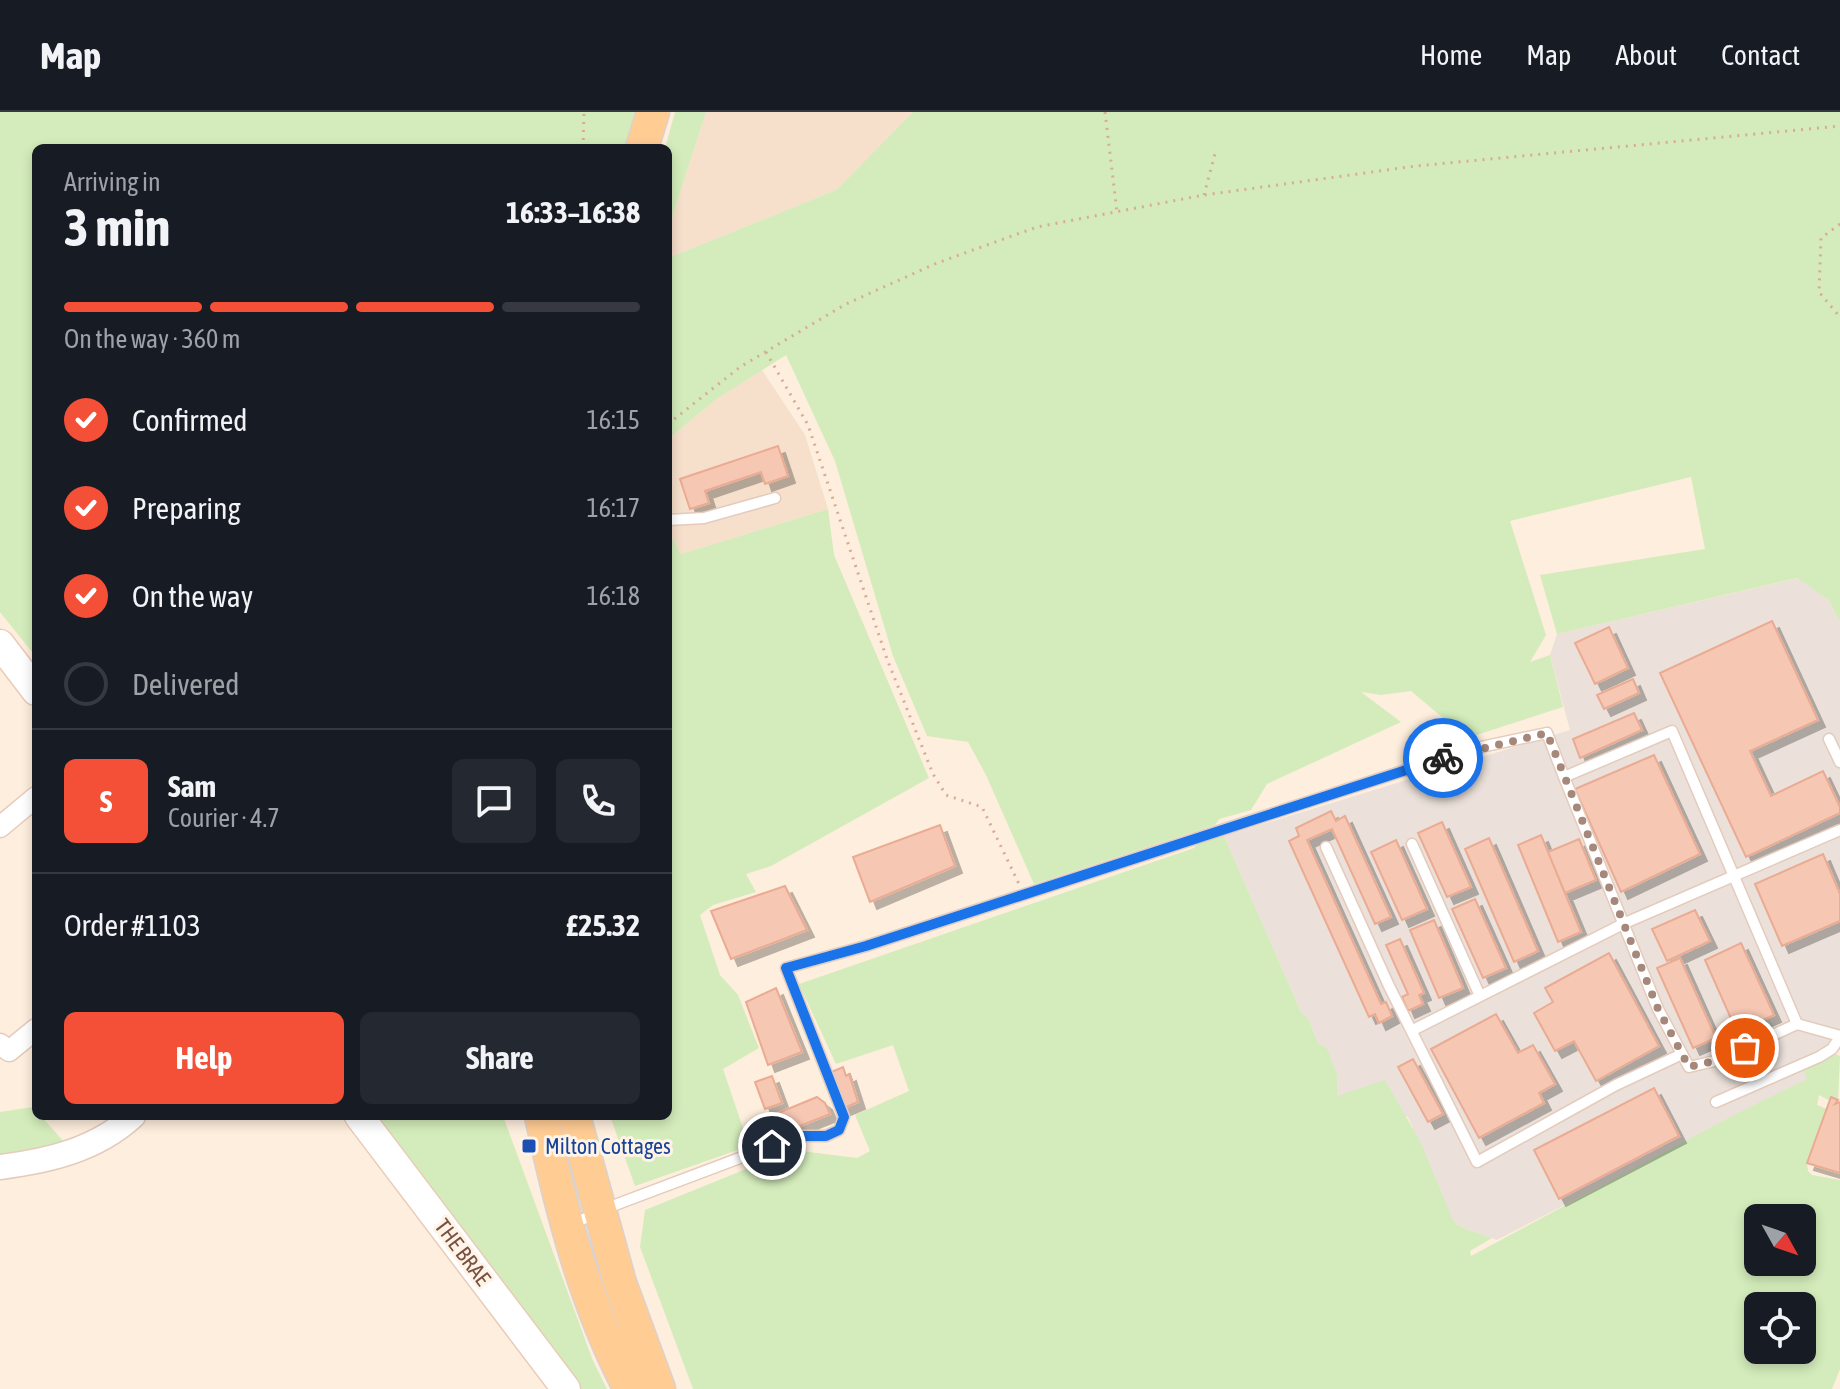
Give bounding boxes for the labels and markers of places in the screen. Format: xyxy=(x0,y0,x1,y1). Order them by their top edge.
pin xyxy=(1711,1014,1779,1082)
pin xyxy=(738,1112,806,1180)
place label: Milton Cottages xyxy=(545,1133,671,1159)
marker: Milton Cottages xyxy=(520,1137,538,1155)

